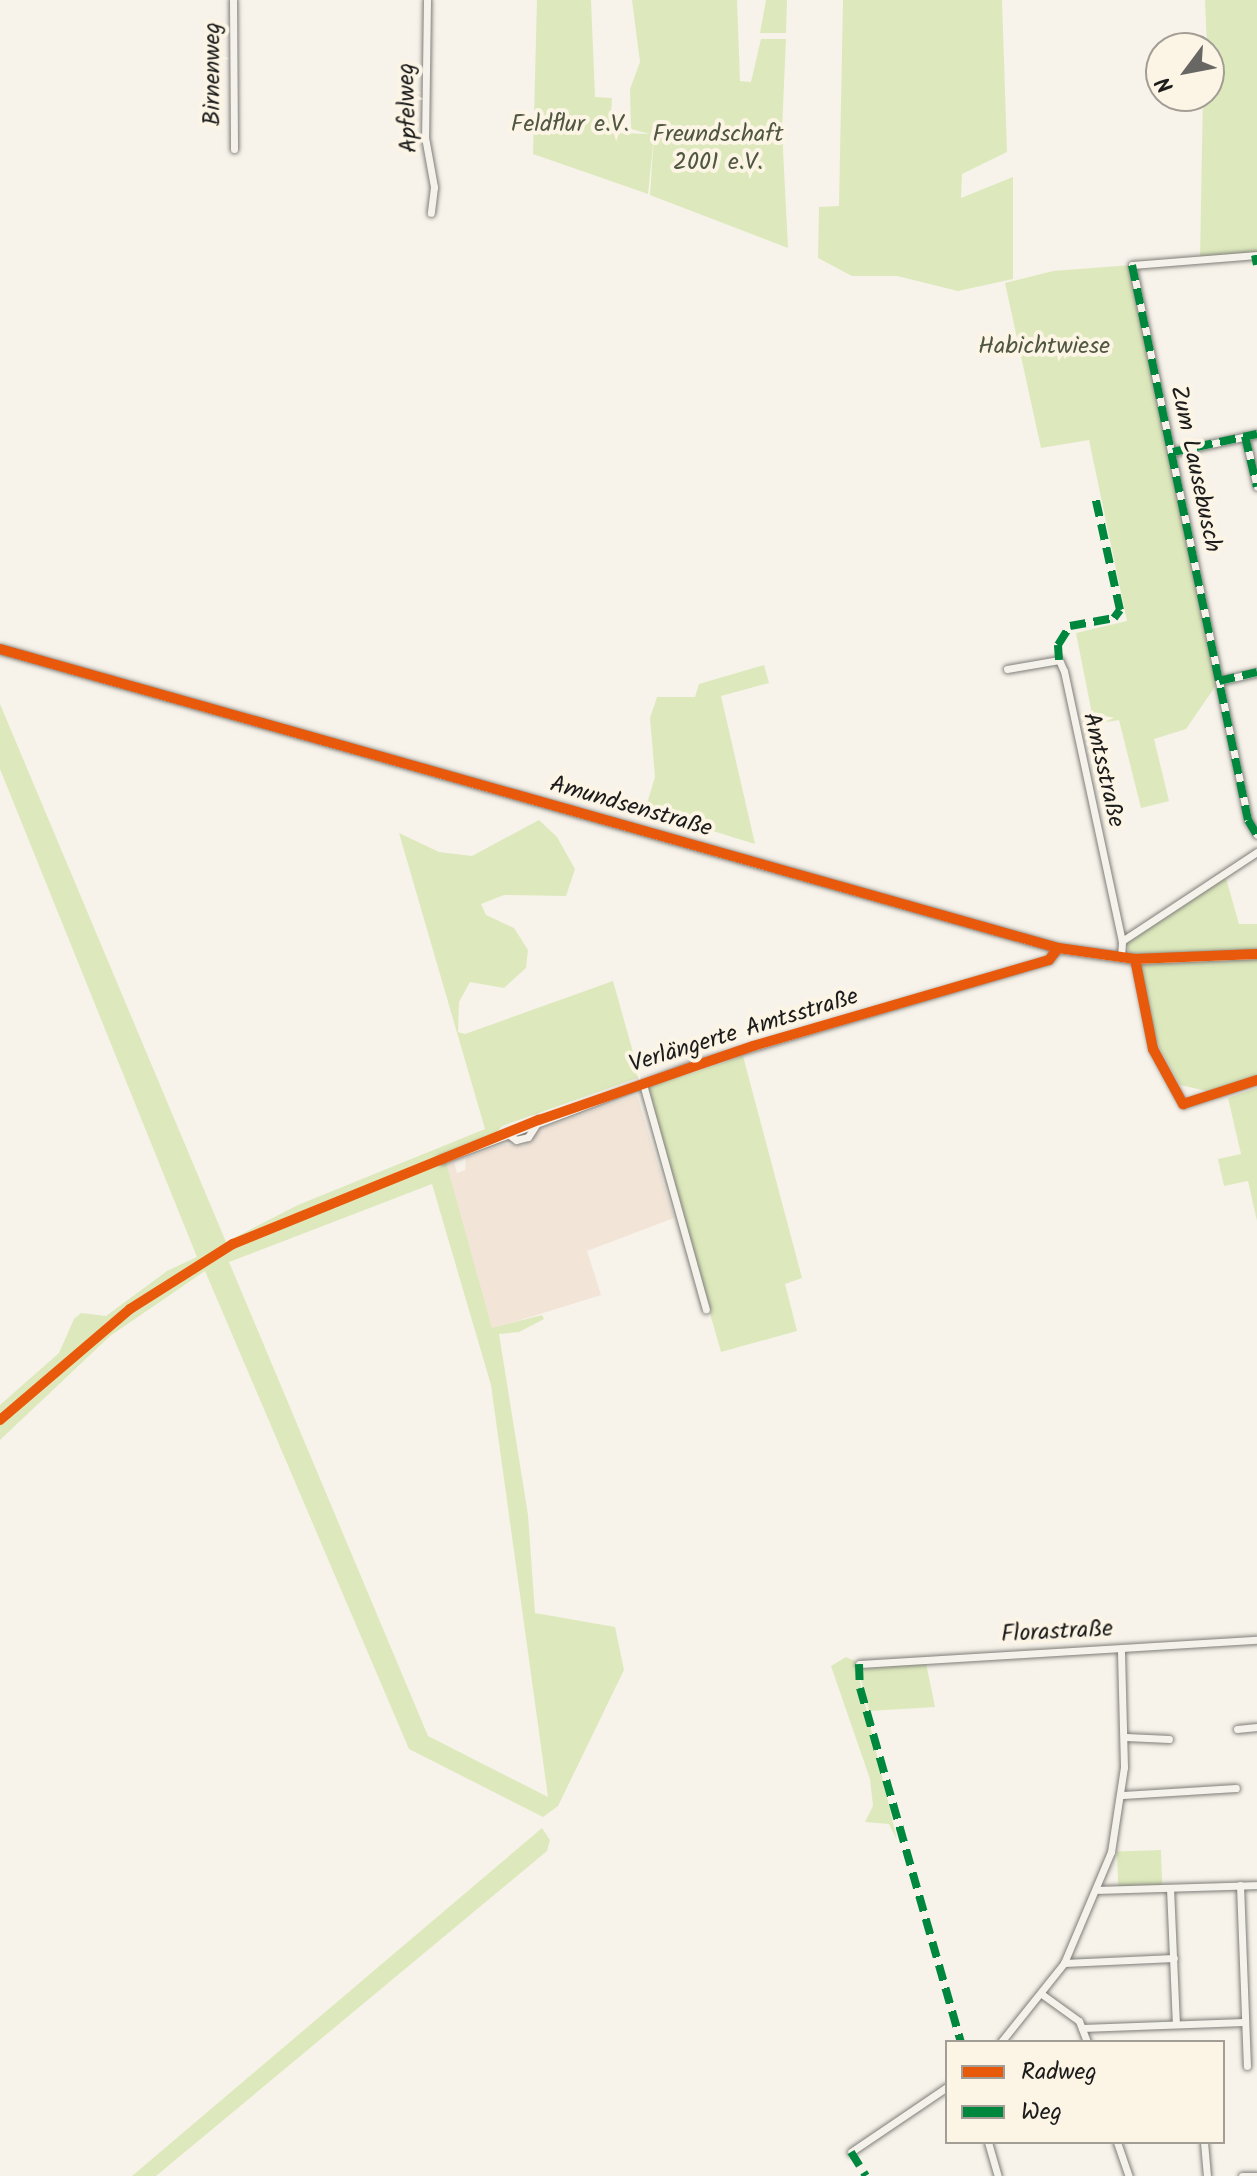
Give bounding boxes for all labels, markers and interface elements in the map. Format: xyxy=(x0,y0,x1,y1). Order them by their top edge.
street label: Birnenweg xyxy=(199,22,227,126)
north arrow xyxy=(1145,32,1225,112)
street label: Apfelweg xyxy=(392,62,424,154)
text: N xyxy=(1147,69,1184,99)
park label: Feldflur e.V. xyxy=(511,111,629,139)
park label: Freundschaft 2001 e.V. xyxy=(653,121,783,177)
park label: Habichtwiese xyxy=(978,333,1110,361)
street label: Zum Lausebusch xyxy=(1163,383,1227,555)
street label: Amtsstraße xyxy=(1076,710,1130,830)
street label: Amundsenstraße xyxy=(547,770,715,844)
street label: Verlängerte Amtsstraße xyxy=(626,982,862,1080)
street label: Florastraße xyxy=(1000,1615,1114,1649)
legend xyxy=(945,2040,1225,2144)
text: Radweg xyxy=(1021,2053,1097,2092)
text: Weg xyxy=(1021,2093,1062,2132)

